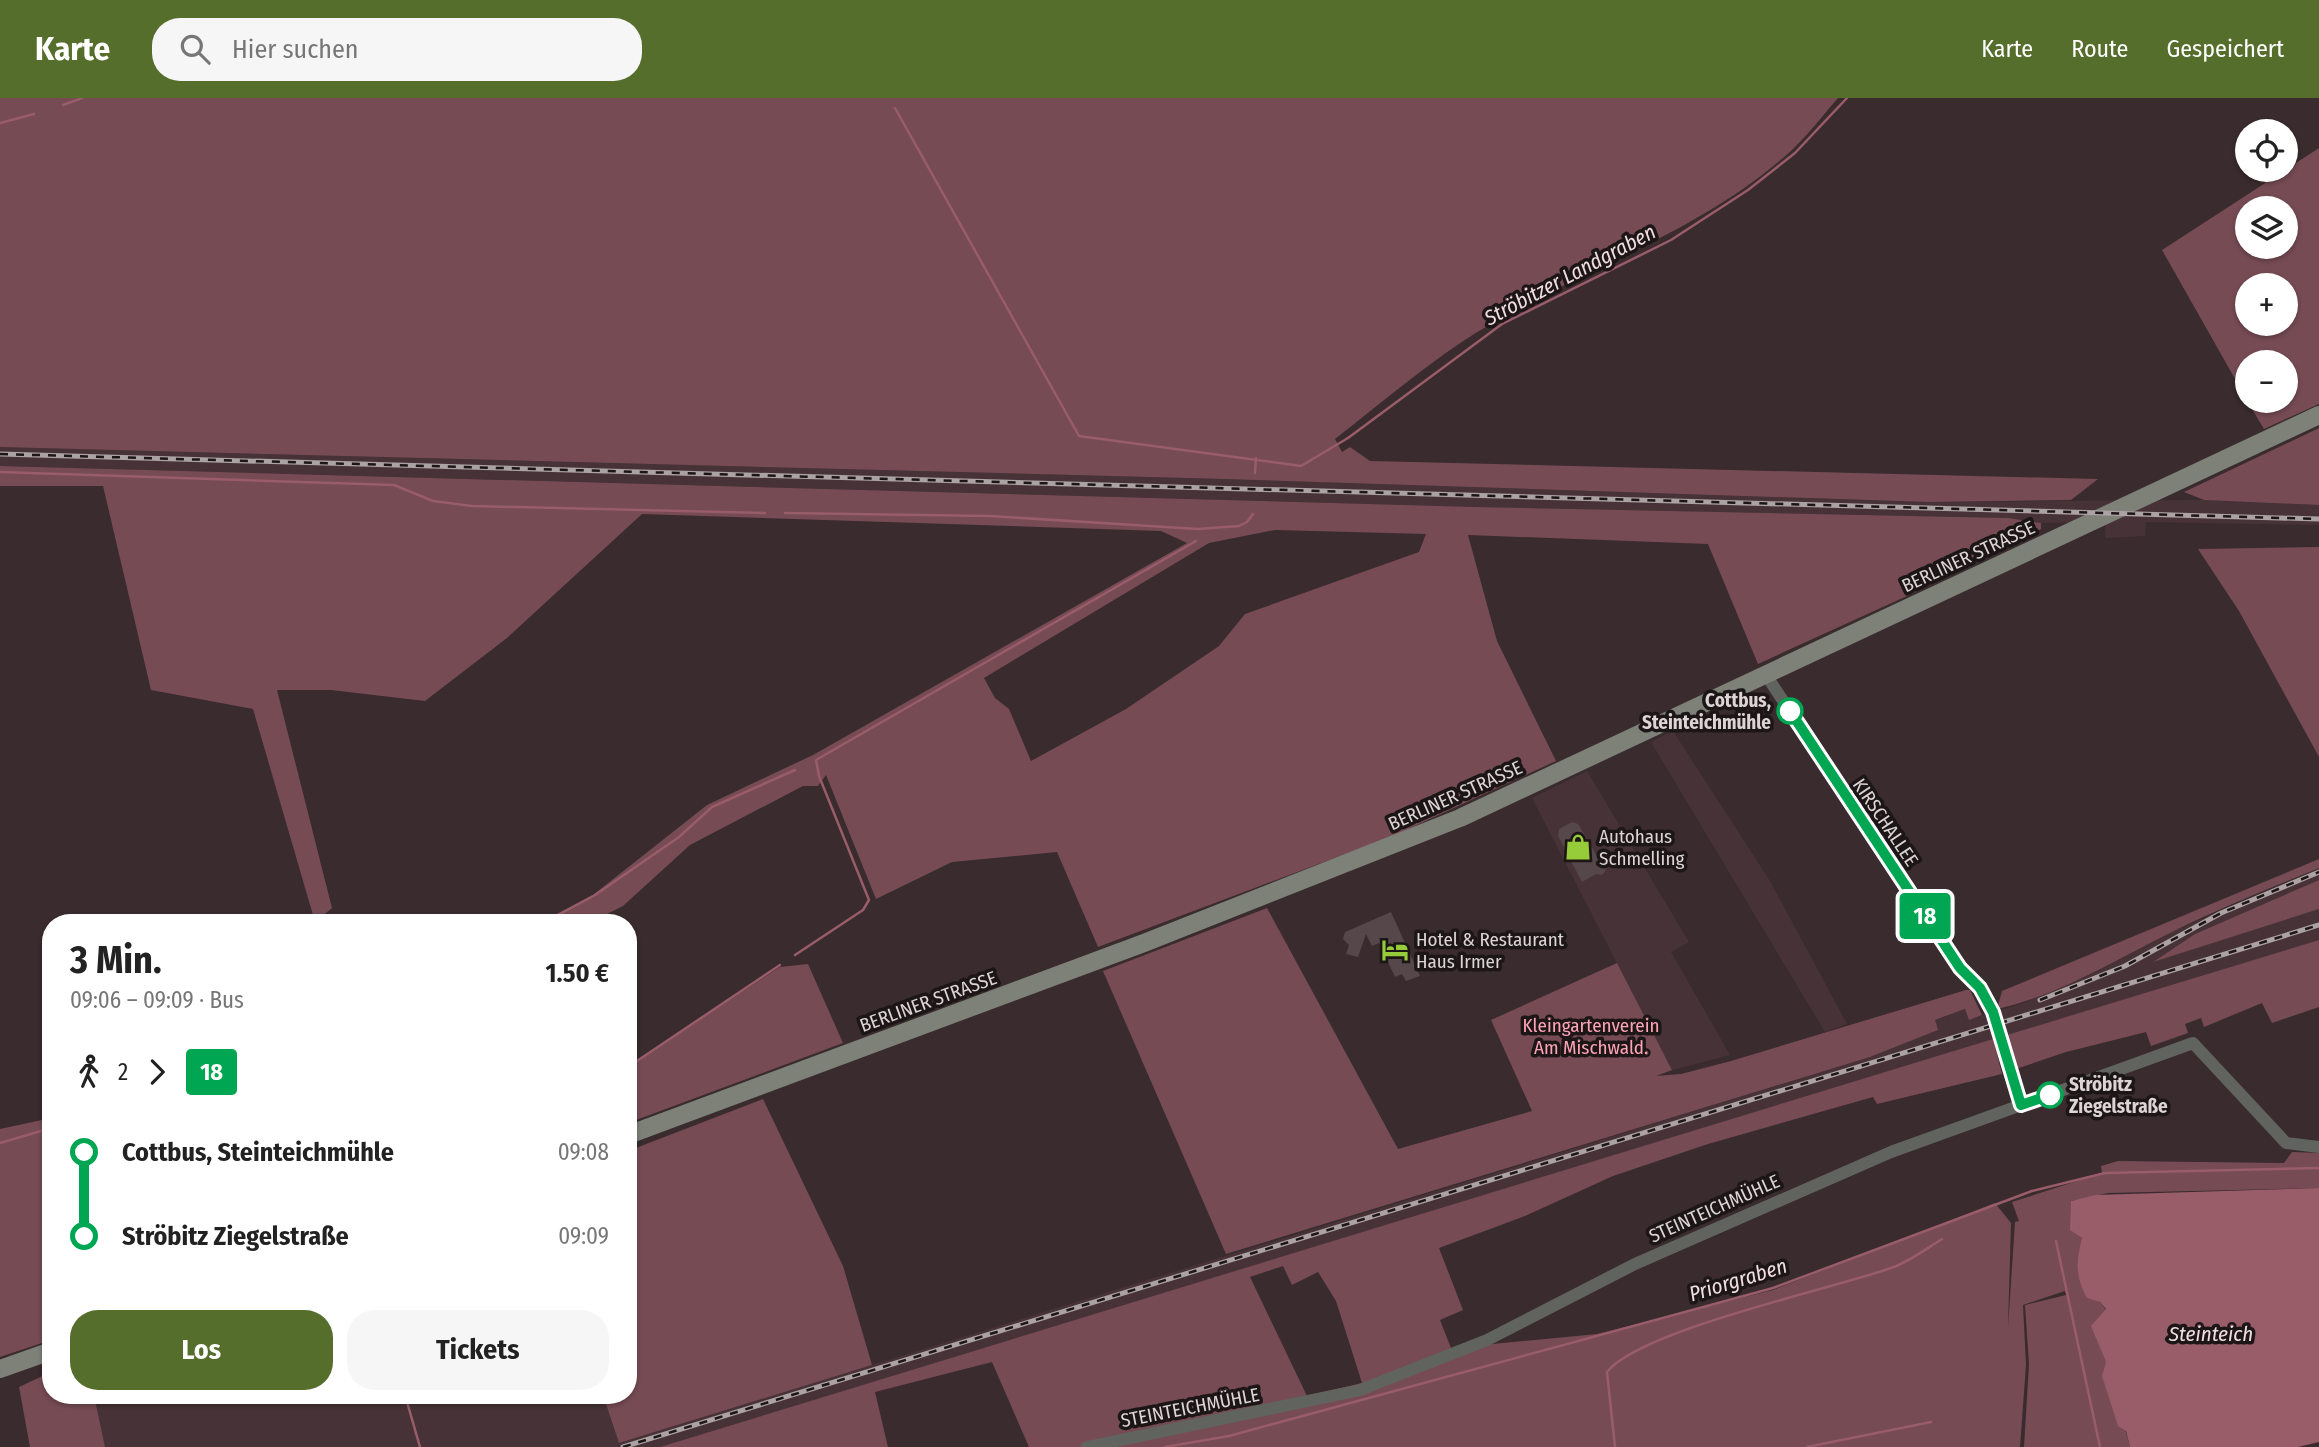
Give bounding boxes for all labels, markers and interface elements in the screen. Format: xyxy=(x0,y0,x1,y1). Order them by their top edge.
search box xyxy=(152,18,642,81)
text: Karte xyxy=(35,29,110,69)
icon: search xyxy=(176,30,214,68)
text: Hier suchen xyxy=(232,34,359,65)
text: Karte xyxy=(1981,35,2033,63)
text: Route xyxy=(2071,35,2128,63)
text: Gespeichert xyxy=(2166,35,2284,63)
map controls xyxy=(2235,119,2298,413)
button: locate xyxy=(2235,119,2298,182)
button: layers xyxy=(2235,196,2298,259)
water label: Ströbitzer Landgraben xyxy=(1479,219,1660,332)
button: + xyxy=(2235,273,2298,336)
button: − xyxy=(2235,350,2298,413)
street label: BERLINER STRASSE xyxy=(1898,516,2038,597)
place label: Cottbus, Steinteichmühle xyxy=(1642,689,1771,734)
marker: Cottbus, Steinteichmühle xyxy=(1777,698,1803,724)
street label: BERLINER STRASSE xyxy=(1385,756,1526,835)
street label: KIRSCHALLEE xyxy=(1848,774,1923,870)
place label: Autohaus Schmelling xyxy=(1599,825,1684,870)
shop icon: Autohaus Schmelling xyxy=(1563,832,1593,862)
line badge: 18 xyxy=(1894,893,1956,939)
text: 18 xyxy=(1914,902,1936,930)
place label: Hotel & Restaurant Haus Irmer xyxy=(1416,928,1565,973)
hotel icon: Hotel & Restaurant Haus Irmer xyxy=(1380,935,1410,965)
text: 3 Min. xyxy=(70,937,162,983)
text: 1.50 € xyxy=(545,958,609,989)
street label: BERLINER STRASSE xyxy=(857,966,1000,1037)
text: 09:06 – 09:09 · Bus xyxy=(70,986,244,1014)
park label: Kleingartenverein Am Mischwald. xyxy=(1523,1014,1659,1059)
icon: walk xyxy=(70,1053,108,1091)
icon: forward xyxy=(138,1053,176,1091)
text: 2 xyxy=(118,1058,128,1086)
text: 18 xyxy=(200,1058,223,1086)
place label: Ströbitz Ziegelstraße xyxy=(2069,1073,2168,1118)
marker: Ströbitz Ziegelstraße xyxy=(2037,1082,2063,1108)
text: Cottbus, Steinteichmühle xyxy=(122,1137,394,1168)
text: 09:08 xyxy=(558,1138,609,1166)
street label: STEINTEICHMÜHLE xyxy=(1645,1169,1783,1248)
text: Ströbitz Ziegelstraße xyxy=(122,1221,349,1252)
text: 09:09 xyxy=(558,1222,609,1250)
water label: Priorgraben xyxy=(1686,1253,1790,1307)
button: Los xyxy=(70,1310,333,1390)
button: Tickets xyxy=(347,1310,609,1390)
water label: Steinteich xyxy=(2168,1321,2253,1347)
street label: STEINTEICHMÜHLE xyxy=(1119,1383,1261,1432)

